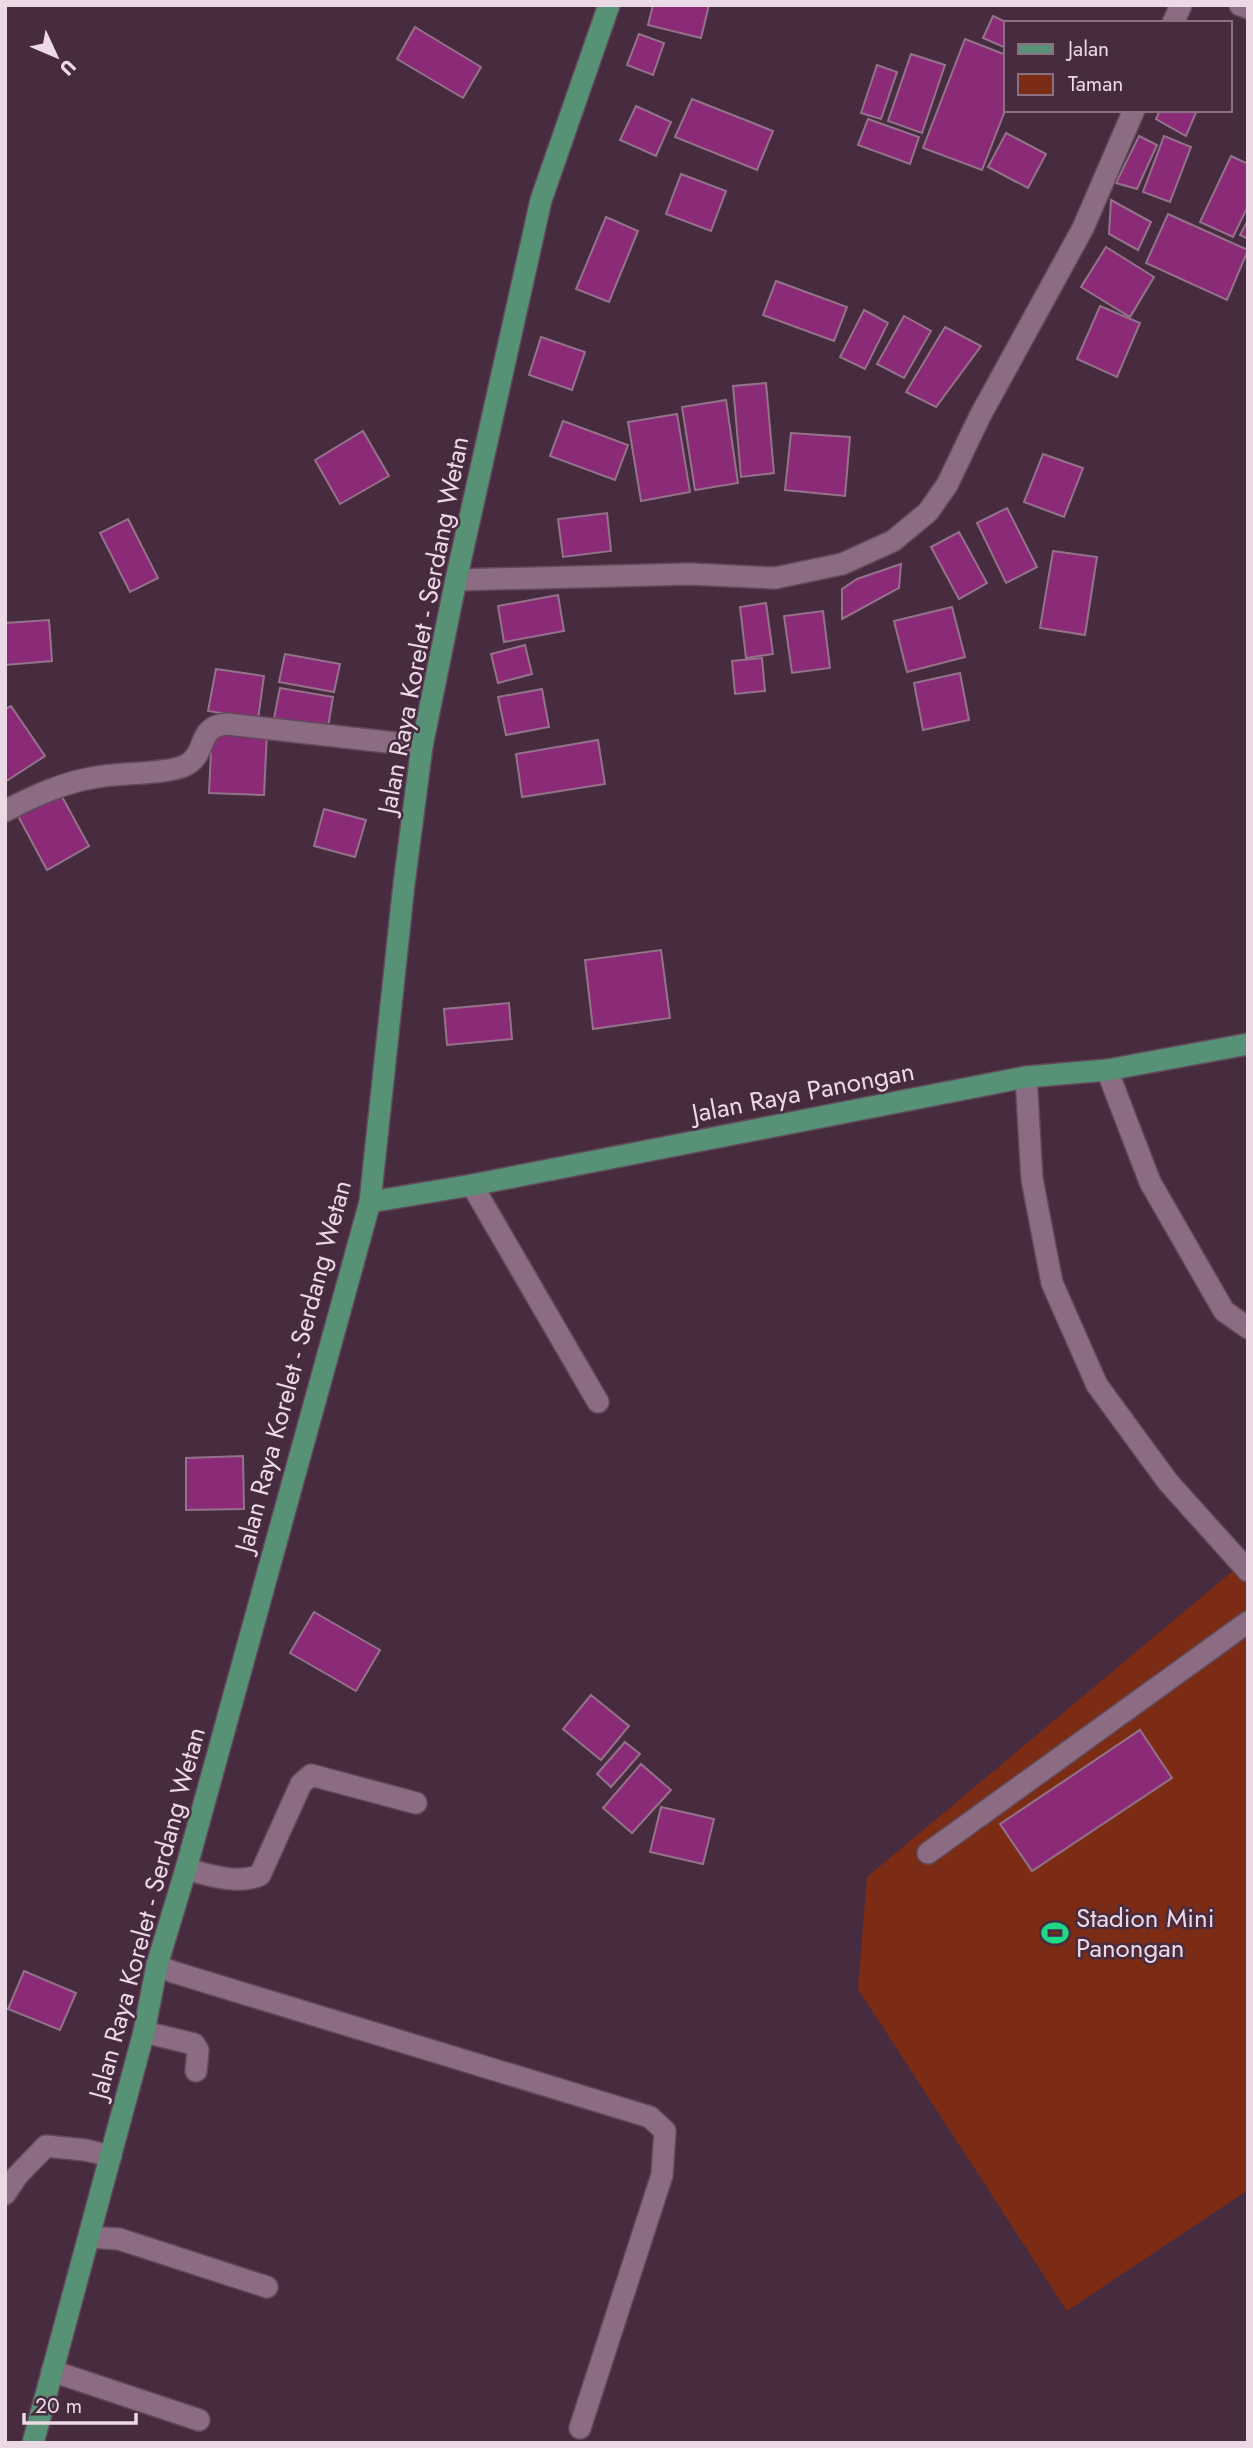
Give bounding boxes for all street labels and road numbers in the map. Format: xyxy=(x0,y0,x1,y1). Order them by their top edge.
street label: Jalan Raya Korelet - Serdang Wetan xyxy=(367,433,478,820)
street label: Jalan Raya Panongan xyxy=(686,1052,917,1133)
street label: Jalan Raya Korelet - Serdang Wetan xyxy=(224,1176,361,1559)
street label: Jalan Raya Korelet - Serdang Wetan xyxy=(78,1723,215,2106)

